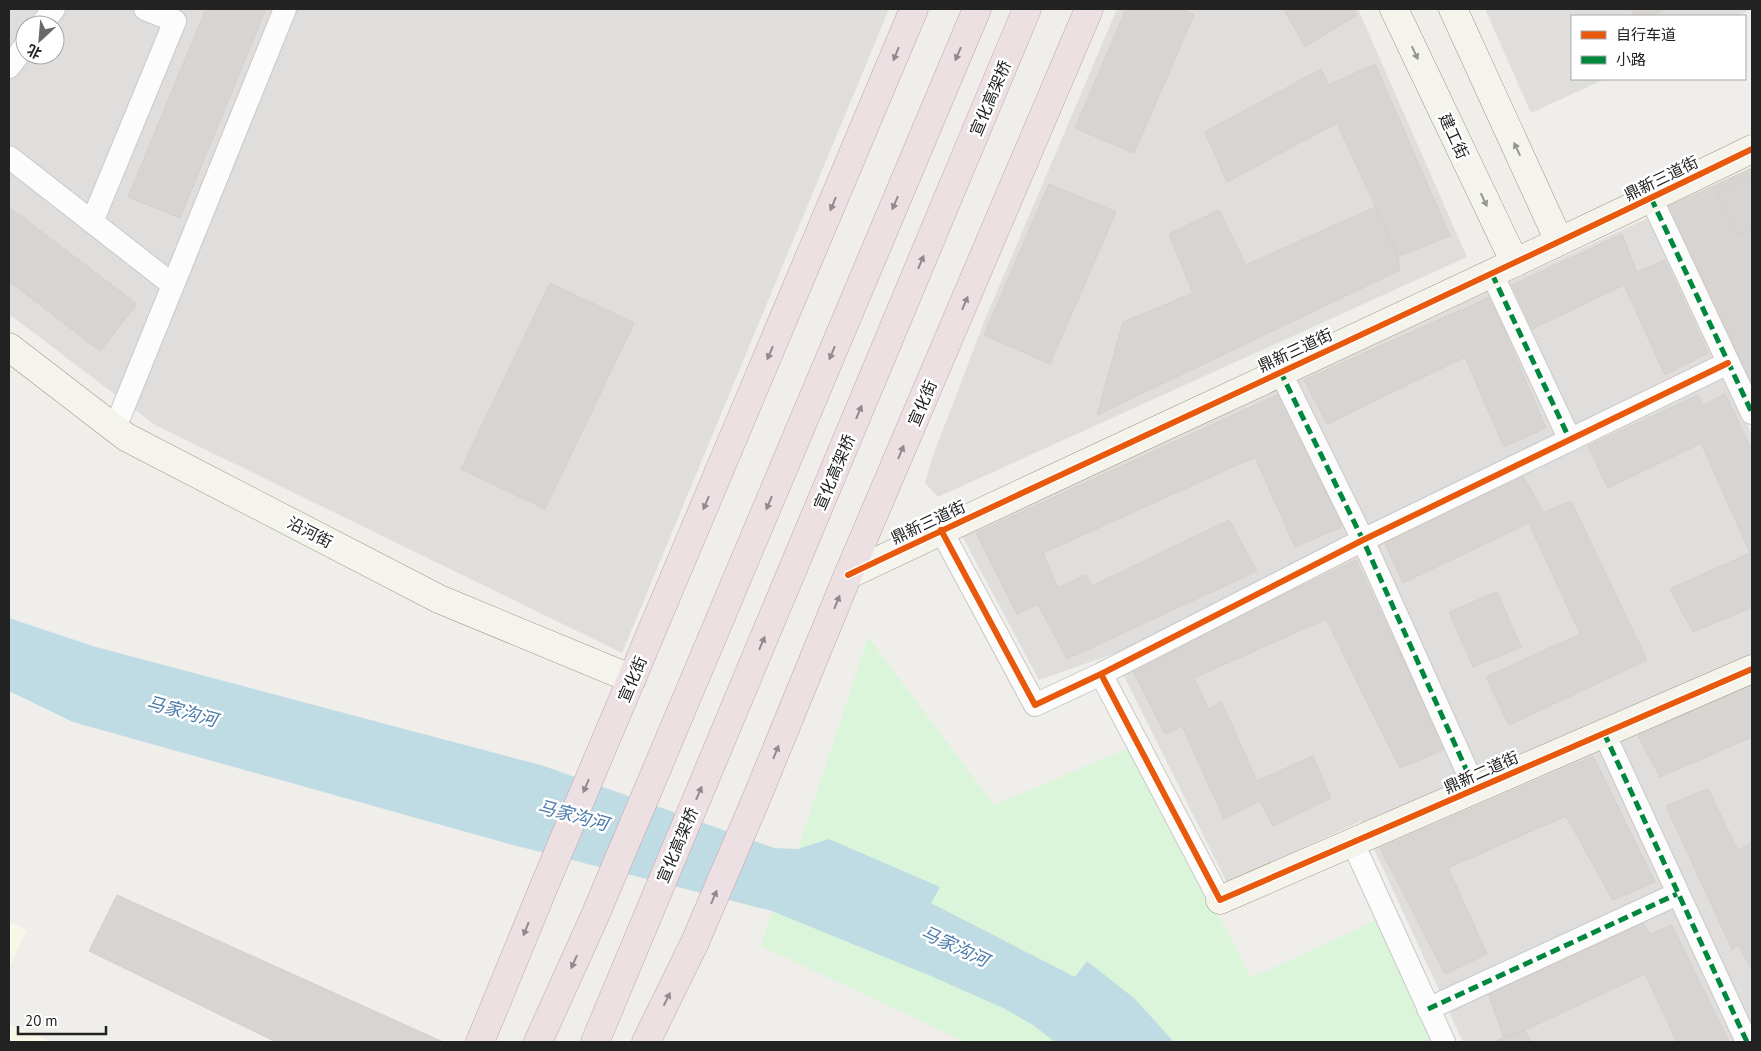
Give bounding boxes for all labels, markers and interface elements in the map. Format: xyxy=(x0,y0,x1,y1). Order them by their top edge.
north arrow xyxy=(15,15,65,65)
legend xyxy=(1571,15,1746,80)
text: 自行车道 xyxy=(1616,25,1676,44)
text: 北 xyxy=(24,41,45,63)
one-way arrow xyxy=(1411,46,1419,60)
one-way arrow xyxy=(891,47,899,61)
one-way arrow xyxy=(953,47,961,61)
text: 小路 xyxy=(1616,50,1646,69)
street label: 宣化高架桥 xyxy=(965,57,1015,139)
street label: 建工街 xyxy=(1435,110,1473,162)
one-way arrow xyxy=(1513,142,1521,156)
street label: 鼎新三道街 xyxy=(1621,151,1701,205)
one-way arrow xyxy=(1480,192,1489,207)
one-way arrow xyxy=(890,196,898,211)
one-way arrow xyxy=(828,197,836,211)
one-way arrow xyxy=(918,255,926,269)
one-way arrow xyxy=(961,296,969,310)
street label: 鼎新三道街 xyxy=(1255,324,1335,376)
one-way arrow xyxy=(765,346,773,360)
one-way arrow xyxy=(827,346,835,360)
street label: 宣化街 xyxy=(903,377,941,429)
one-way arrow xyxy=(855,405,863,419)
street label: 宣化高架桥 xyxy=(809,431,859,513)
one-way arrow xyxy=(898,445,906,459)
one-way arrow xyxy=(702,496,710,510)
one-way arrow xyxy=(764,496,772,510)
street label: 鼎新三道街 xyxy=(888,496,968,548)
street label: 沿河街 xyxy=(284,512,336,552)
one-way arrow xyxy=(834,594,841,609)
one-way arrow xyxy=(758,635,766,650)
street label: 宣化街 xyxy=(613,653,651,705)
water label: 马家沟河 xyxy=(144,691,223,732)
one-way arrow xyxy=(772,744,780,759)
street label: 鼎新二道街 xyxy=(1440,747,1522,797)
one-way arrow xyxy=(582,779,590,793)
one-way arrow xyxy=(696,786,704,800)
water label: 马家沟河 xyxy=(535,795,614,836)
street label: 宣化高架桥 xyxy=(652,804,702,886)
one-way arrow xyxy=(711,890,719,904)
water label: 马家沟河 xyxy=(918,920,995,973)
one-way arrow xyxy=(522,922,529,937)
one-way arrow xyxy=(569,955,578,970)
one-way arrow xyxy=(663,991,671,1006)
scale bar xyxy=(18,1004,105,1036)
text: 20 m xyxy=(25,1011,58,1030)

